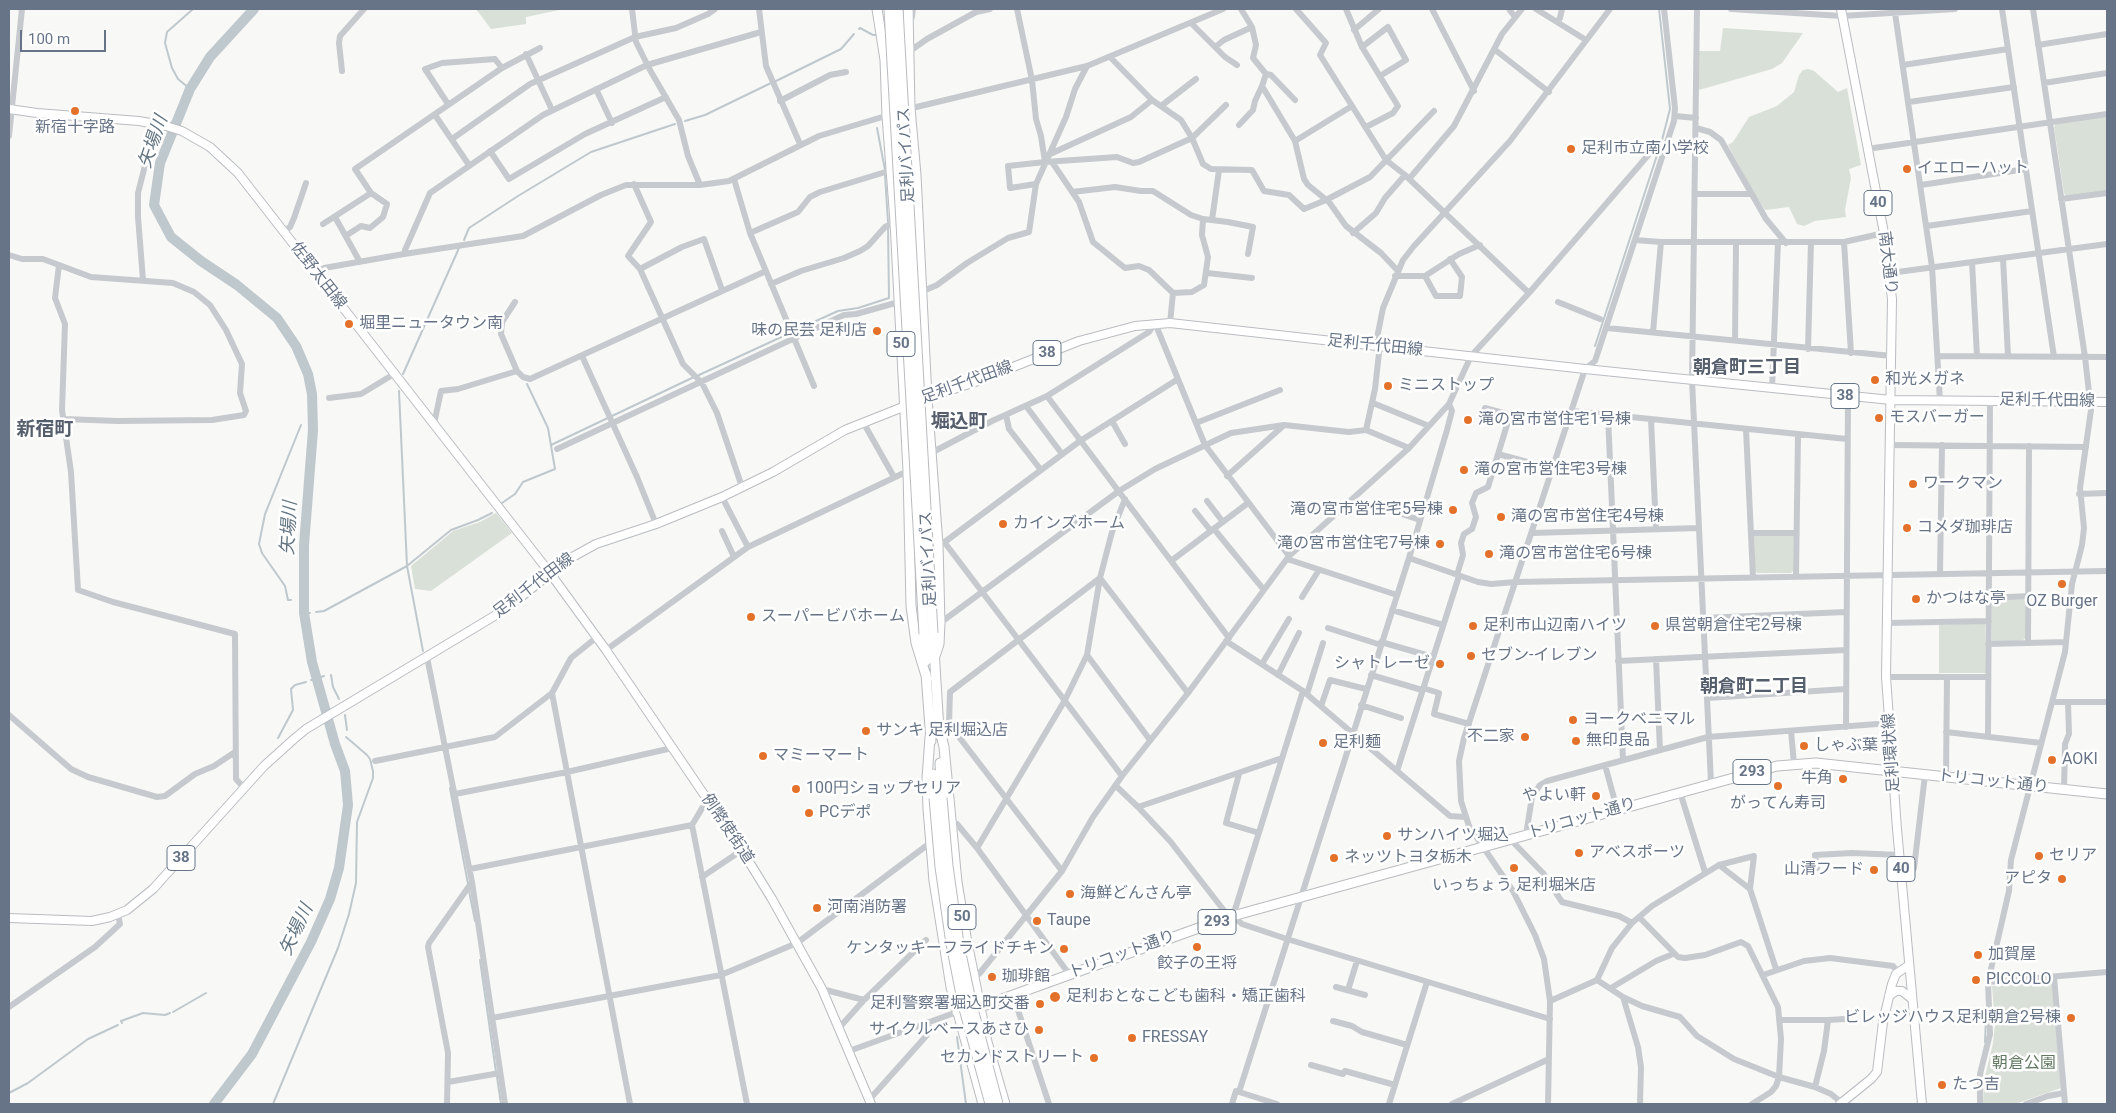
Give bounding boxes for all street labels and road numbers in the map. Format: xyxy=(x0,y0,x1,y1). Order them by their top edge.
street label: 足利バイパス xyxy=(895,107,919,203)
road number: 40 xyxy=(1864,190,1892,216)
street label: 南大通り xyxy=(1874,230,1900,296)
street label: 佐野太田線 xyxy=(286,239,350,313)
street label: 足利千代田線 xyxy=(1326,331,1424,361)
road number: 50 xyxy=(887,332,915,356)
road number: 38 xyxy=(1033,340,1061,366)
street label: 足利千代田線 xyxy=(919,358,1015,408)
road number: 38 xyxy=(1831,384,1859,408)
street label: 足利千代田線 xyxy=(1999,391,2095,411)
street label: 足利バイパス xyxy=(917,511,941,607)
street label: 足利千代田線 xyxy=(490,549,578,623)
street label: 足利環状線 xyxy=(1880,712,1904,794)
road number: 293 xyxy=(1733,760,1771,784)
street label: トリコット通り xyxy=(1936,767,2050,797)
street label: 例幣使街道 xyxy=(697,790,757,868)
street label: トリコット通り xyxy=(1526,794,1638,844)
road number: 38 xyxy=(167,846,195,870)
road number: 40 xyxy=(1887,856,1915,882)
road number: 50 xyxy=(948,904,976,930)
road number: 293 xyxy=(1198,910,1236,934)
street label: トリコット通り xyxy=(1066,927,1178,983)

